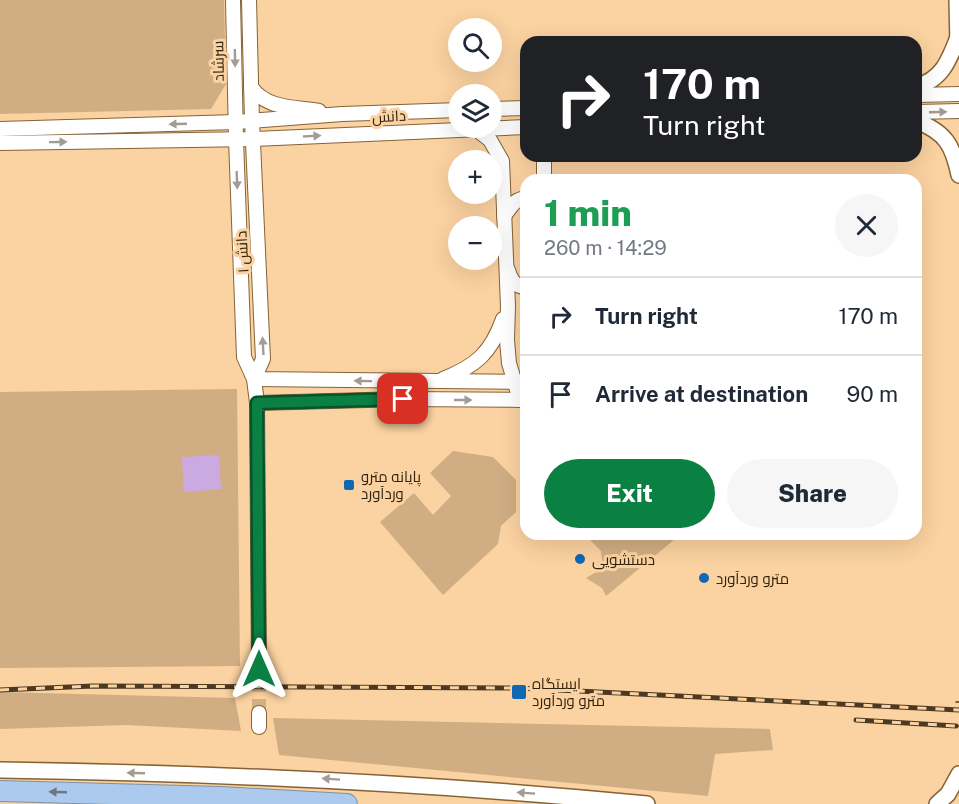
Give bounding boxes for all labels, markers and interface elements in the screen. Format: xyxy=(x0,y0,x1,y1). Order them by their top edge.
map controls xyxy=(448,18,502,270)
button: search xyxy=(448,18,502,72)
street label: سرشاد xyxy=(209,40,228,82)
one-way arrow xyxy=(230,49,239,68)
text: 170 m xyxy=(643,59,761,108)
icon: right xyxy=(544,60,622,138)
button: layers xyxy=(448,84,502,138)
street label: دانش xyxy=(372,107,407,127)
one-way arrow xyxy=(928,107,947,116)
text: Turn right xyxy=(643,109,766,141)
one-way arrow xyxy=(168,119,187,128)
one-way arrow xyxy=(302,132,321,141)
one-way arrow xyxy=(49,137,68,147)
button: + xyxy=(448,150,502,204)
one-way arrow xyxy=(233,171,242,190)
text: 1 min xyxy=(544,192,632,234)
button: close xyxy=(835,194,898,257)
button: − xyxy=(448,216,502,270)
street label: دانش ۱ xyxy=(232,230,254,274)
text: 260 m · 14:29 xyxy=(544,236,667,260)
icon: right xyxy=(544,300,577,333)
text: Turn right xyxy=(595,303,698,329)
text: 170 m xyxy=(838,303,898,329)
one-way arrow xyxy=(258,337,267,356)
pin xyxy=(377,373,428,424)
one-way arrow xyxy=(354,376,373,386)
icon: arrive xyxy=(544,378,577,411)
text: Arrive at destination xyxy=(595,381,808,407)
text: 90 m xyxy=(847,381,898,407)
icon: arrive xyxy=(386,382,419,415)
one-way arrow xyxy=(453,395,472,405)
button: Exit xyxy=(544,459,715,528)
button: Share xyxy=(727,459,898,528)
place label: پایانه مترو وردآورد xyxy=(361,468,421,503)
marker: پایانه مترو وردآورد xyxy=(342,478,356,492)
place label: دستشویی xyxy=(592,551,655,570)
marker: دستشویی xyxy=(573,552,587,566)
place label: مترو وردآورد xyxy=(716,570,789,588)
marker: مترو وردآورد xyxy=(697,571,711,585)
position arrow xyxy=(227,637,291,701)
place label: ایستگاه مترو وردآورد xyxy=(532,675,605,710)
marker: ایستگاه مترو وردآورد xyxy=(510,683,528,701)
one-way arrow xyxy=(127,768,146,777)
one-way arrow xyxy=(321,775,340,784)
one-way arrow xyxy=(49,787,68,797)
one-way arrow xyxy=(516,788,535,797)

